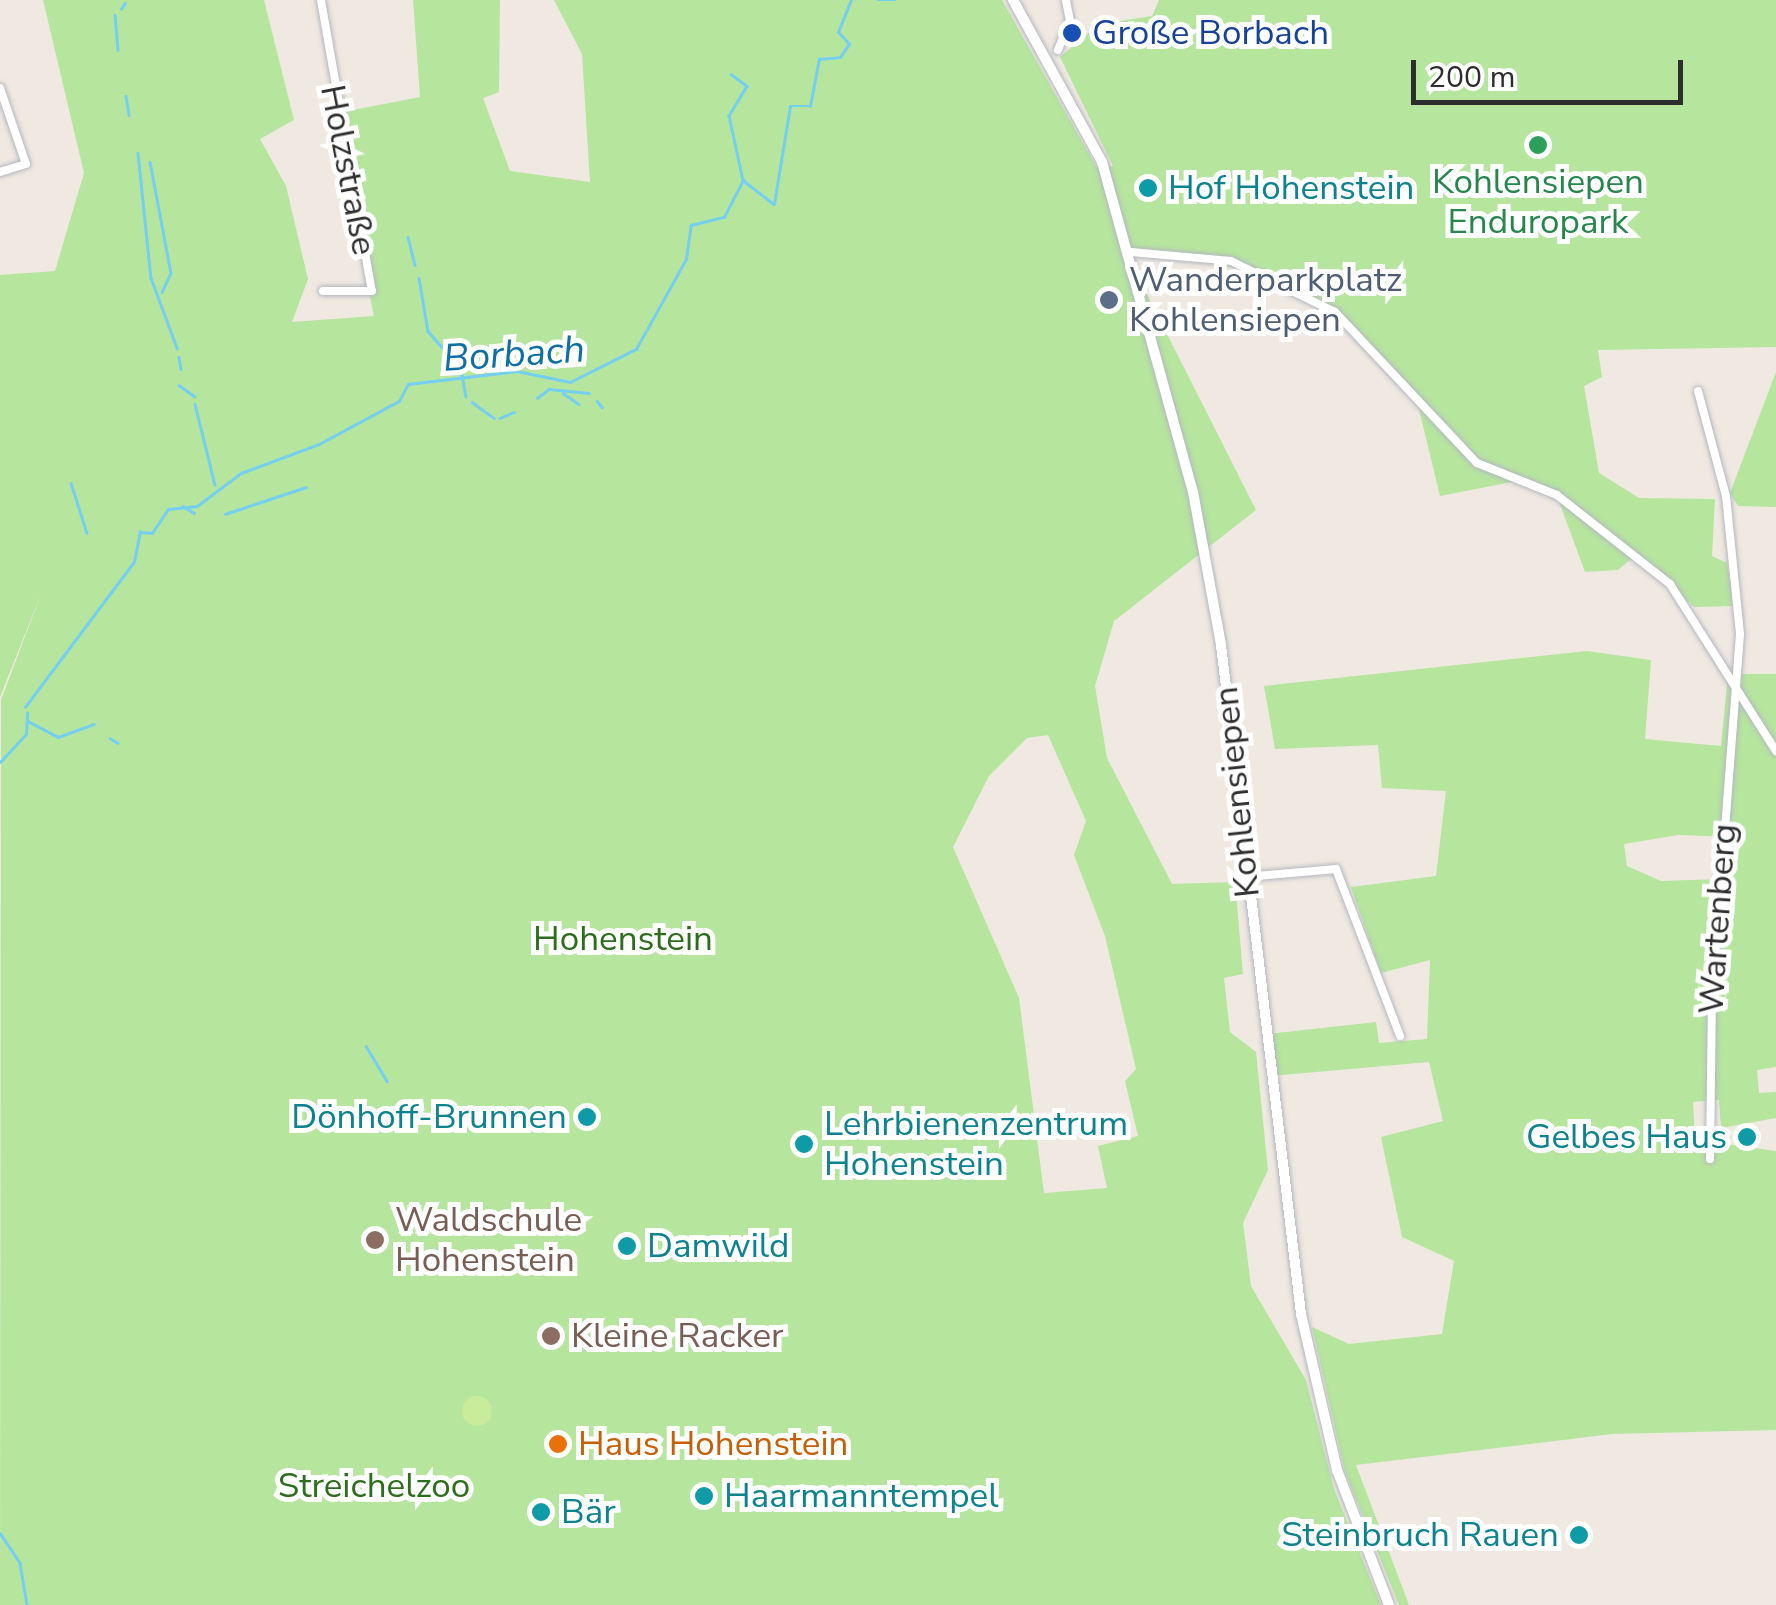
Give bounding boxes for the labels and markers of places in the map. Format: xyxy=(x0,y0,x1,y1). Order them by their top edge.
place label: Große Borbach xyxy=(1092,12,1329,54)
marker: Große Borbach xyxy=(1061,22,1083,44)
marker: Kohlensiepen Enduropark xyxy=(1527,134,1549,156)
place label: Kohlensiepen Enduropark xyxy=(1432,161,1644,243)
place label: Hof Hohenstein xyxy=(1168,167,1414,209)
marker: Hof Hohenstein xyxy=(1137,177,1159,199)
place label: Wanderparkplatz Kohlensiepen xyxy=(1129,259,1402,341)
marker: Wanderparkplatz Kohlensiepen xyxy=(1098,289,1120,311)
place label: Dönhoff-Brunnen xyxy=(291,1096,567,1138)
place label: Lehrbienenzentrum Hohenstein xyxy=(824,1103,1128,1185)
marker: Dönhoff-Brunnen xyxy=(576,1106,598,1128)
place label: Gelbes Haus xyxy=(1526,1116,1727,1158)
marker: Gelbes Haus xyxy=(1736,1126,1758,1148)
marker: Lehrbienenzentrum Hohenstein xyxy=(793,1133,815,1155)
place label: Waldschule Hohenstein xyxy=(395,1199,582,1281)
place label: Damwild xyxy=(647,1225,789,1267)
marker: Waldschule Hohenstein xyxy=(364,1229,386,1251)
marker: Damwild xyxy=(616,1235,638,1257)
place label: Kleine Racker xyxy=(571,1315,784,1357)
marker: Kleine Racker xyxy=(540,1325,562,1347)
place label: Haus Hohenstein xyxy=(578,1423,848,1465)
marker: Haus Hohenstein xyxy=(547,1433,569,1455)
place label: Haarmanntempel xyxy=(724,1475,999,1517)
marker: Haarmanntempel xyxy=(693,1485,715,1507)
place label: Bär xyxy=(561,1491,616,1533)
marker: Bär xyxy=(530,1501,552,1523)
place label: Steinbruch Rauen xyxy=(1281,1514,1559,1556)
marker: Steinbruch Rauen xyxy=(1568,1524,1590,1546)

